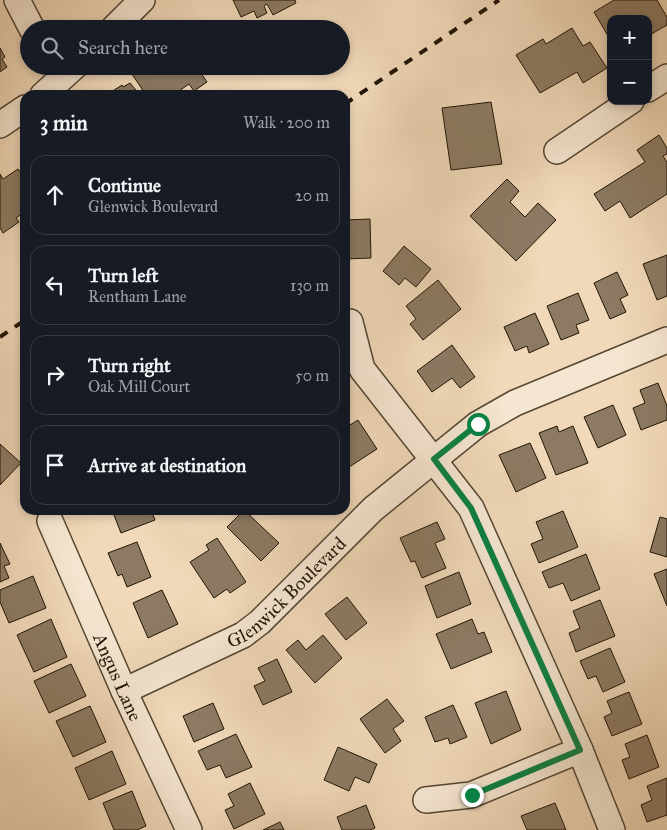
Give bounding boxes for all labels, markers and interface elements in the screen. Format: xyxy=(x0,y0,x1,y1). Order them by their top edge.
map controls xyxy=(607,15,652,105)
button: + xyxy=(607,15,652,60)
search box xyxy=(20,20,350,75)
icon: search xyxy=(38,34,66,62)
text: Search here xyxy=(78,36,168,59)
button: − xyxy=(607,60,652,105)
text: 3 min xyxy=(40,110,88,136)
text: Walk · 200 m xyxy=(243,113,330,132)
text: Continue xyxy=(88,174,161,197)
icon: ahead xyxy=(41,181,69,209)
text: 20 m xyxy=(295,186,329,205)
text: Glenwick Boulevard xyxy=(88,197,218,216)
text: Turn left xyxy=(88,264,158,287)
icon: left xyxy=(41,271,69,299)
text: 130 m xyxy=(290,276,329,295)
text: Rentham Lane xyxy=(88,287,187,306)
text: Turn right xyxy=(88,354,171,377)
icon: right xyxy=(41,361,69,389)
text: 50 m xyxy=(295,366,329,385)
text: Oak Mill Court xyxy=(88,377,190,396)
route start xyxy=(467,413,490,436)
icon: arrive xyxy=(41,451,69,479)
text: Arrive at destination xyxy=(88,454,246,477)
street label: Glenwick Boulevard xyxy=(223,532,351,653)
street label: Angus Lane xyxy=(88,629,147,725)
route end xyxy=(461,784,484,807)

